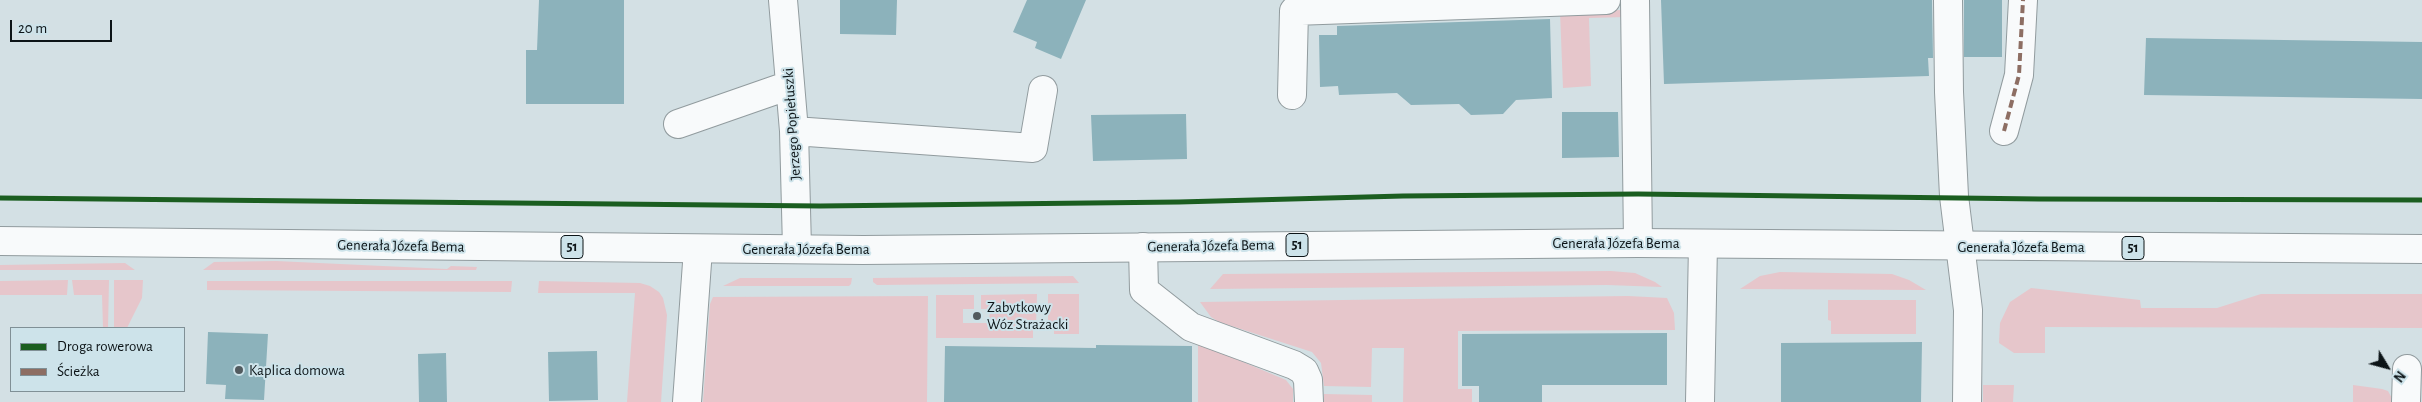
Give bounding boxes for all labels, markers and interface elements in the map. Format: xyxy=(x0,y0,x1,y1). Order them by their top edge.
scale bar xyxy=(12,10,115,42)
text: 20 m xyxy=(18,21,47,36)
street label: Jerzego Popiełuszki xyxy=(779,67,805,181)
road number: 51 xyxy=(1286,234,1308,256)
street label: Generała Józefa Bema xyxy=(1552,234,1680,252)
street label: Generała Józefa Bema xyxy=(337,236,465,256)
road number: 51 xyxy=(561,236,583,258)
street label: Generała Józefa Bema xyxy=(1147,236,1275,256)
road number: 51 xyxy=(2122,237,2144,260)
street label: Generała Józefa Bema xyxy=(1957,238,2085,256)
street label: Generała Józefa Bema xyxy=(742,240,870,258)
place label: Zabytkowy Wóz Strażacki xyxy=(987,298,1068,333)
marker: Zabytkowy Wóz Strażacki xyxy=(971,310,983,322)
legend xyxy=(10,327,185,392)
text: Droga rowerowa xyxy=(57,339,153,354)
north arrow xyxy=(2362,342,2412,392)
place label: Kaplica domowa xyxy=(249,361,345,379)
text: Ścieżka xyxy=(57,364,100,379)
marker: Kaplica domowa xyxy=(233,364,245,376)
text: N xyxy=(2390,368,2408,384)

